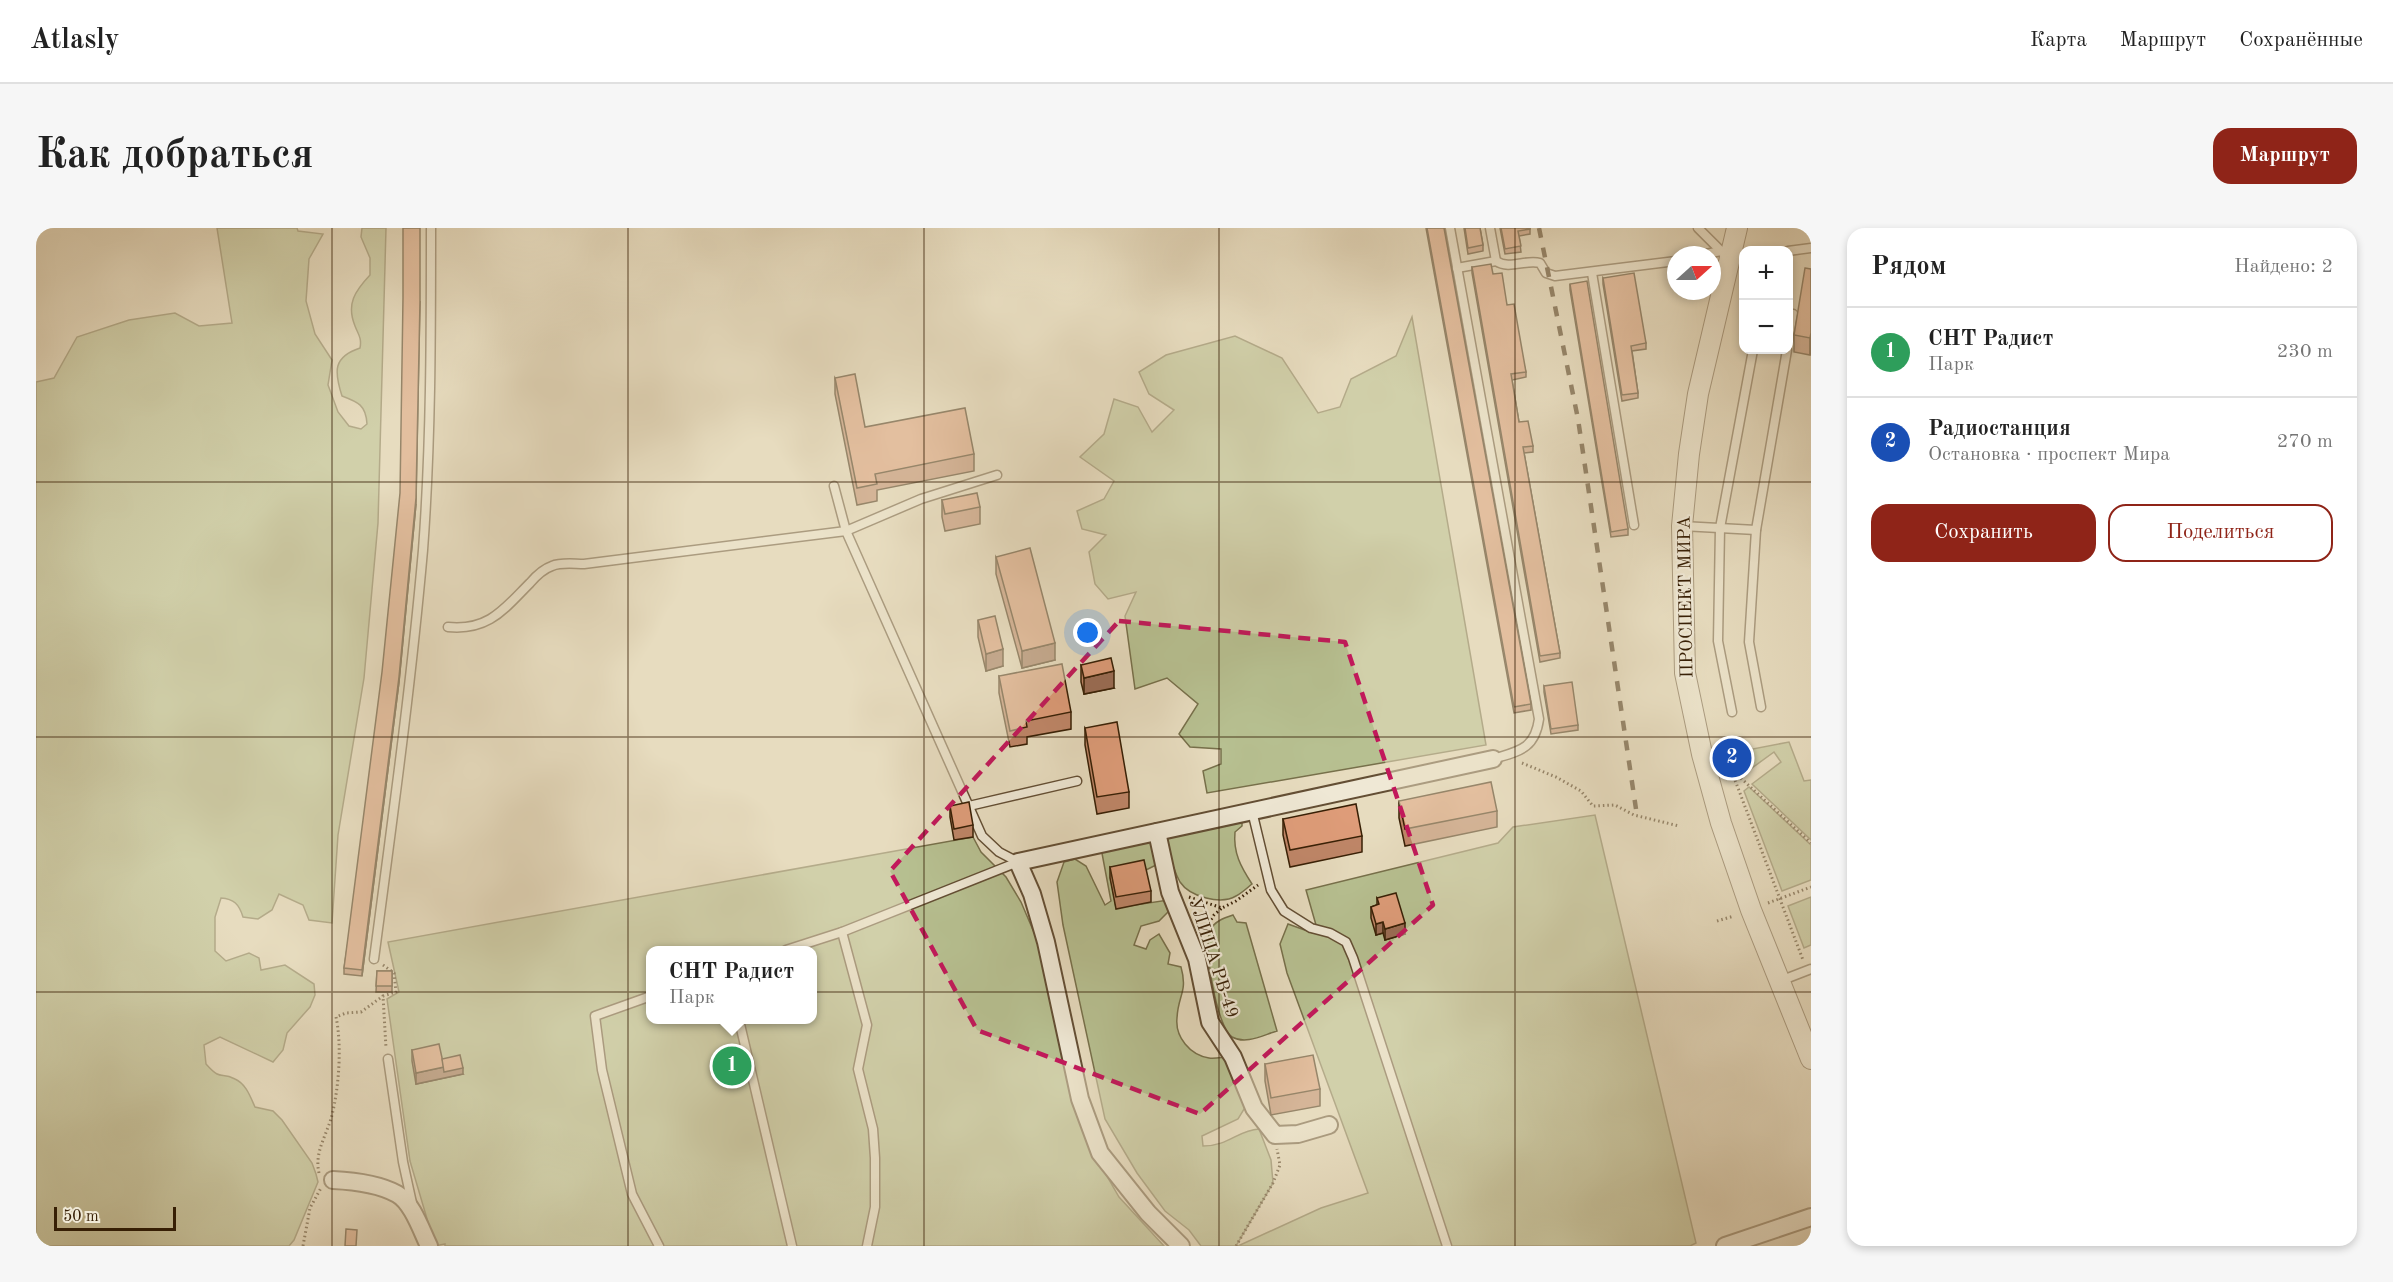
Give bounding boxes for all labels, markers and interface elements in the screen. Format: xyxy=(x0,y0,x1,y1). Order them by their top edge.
text: Atlasly xyxy=(30,27,120,55)
text: Карта xyxy=(2030,30,2087,51)
text: Маршрут xyxy=(2120,30,2206,51)
text: Сохранённые xyxy=(2239,30,2363,51)
button: Маршрут xyxy=(2213,128,2357,184)
text: Как добраться xyxy=(36,135,313,177)
north arrow xyxy=(1667,246,1721,300)
map controls xyxy=(1739,246,1793,354)
button: + xyxy=(1739,246,1793,300)
text: Рядом xyxy=(1871,254,1946,280)
text: Найдено: 2 xyxy=(2234,257,2333,277)
button: − xyxy=(1739,300,1793,354)
text: СНТ Радист xyxy=(1928,328,2053,350)
text: 1 xyxy=(1885,342,1896,362)
text: 230 m xyxy=(2277,342,2333,362)
text: Парк xyxy=(1928,355,1974,375)
text: Радиостанция xyxy=(1928,418,2071,440)
text: 2 xyxy=(1885,432,1896,452)
text: 270 m xyxy=(2277,432,2333,452)
text: Остановка · проспект Мира xyxy=(1928,445,2170,465)
button: Сохранить xyxy=(1871,504,2096,562)
button: Поделиться xyxy=(2108,504,2333,562)
street label: ПРОСПЕКТ МИРА xyxy=(1676,515,1696,678)
your location xyxy=(1073,618,1102,647)
pin: 2 xyxy=(1712,736,1752,780)
street label: УЛИЦА РВ-49 xyxy=(1185,896,1241,1020)
popup xyxy=(646,946,817,1024)
text: СНТ Радист xyxy=(669,961,794,983)
text: Парк xyxy=(669,988,715,1008)
pin: 1 xyxy=(712,1044,752,1088)
scale bar xyxy=(54,1204,176,1232)
text: 50 m xyxy=(63,1209,99,1225)

